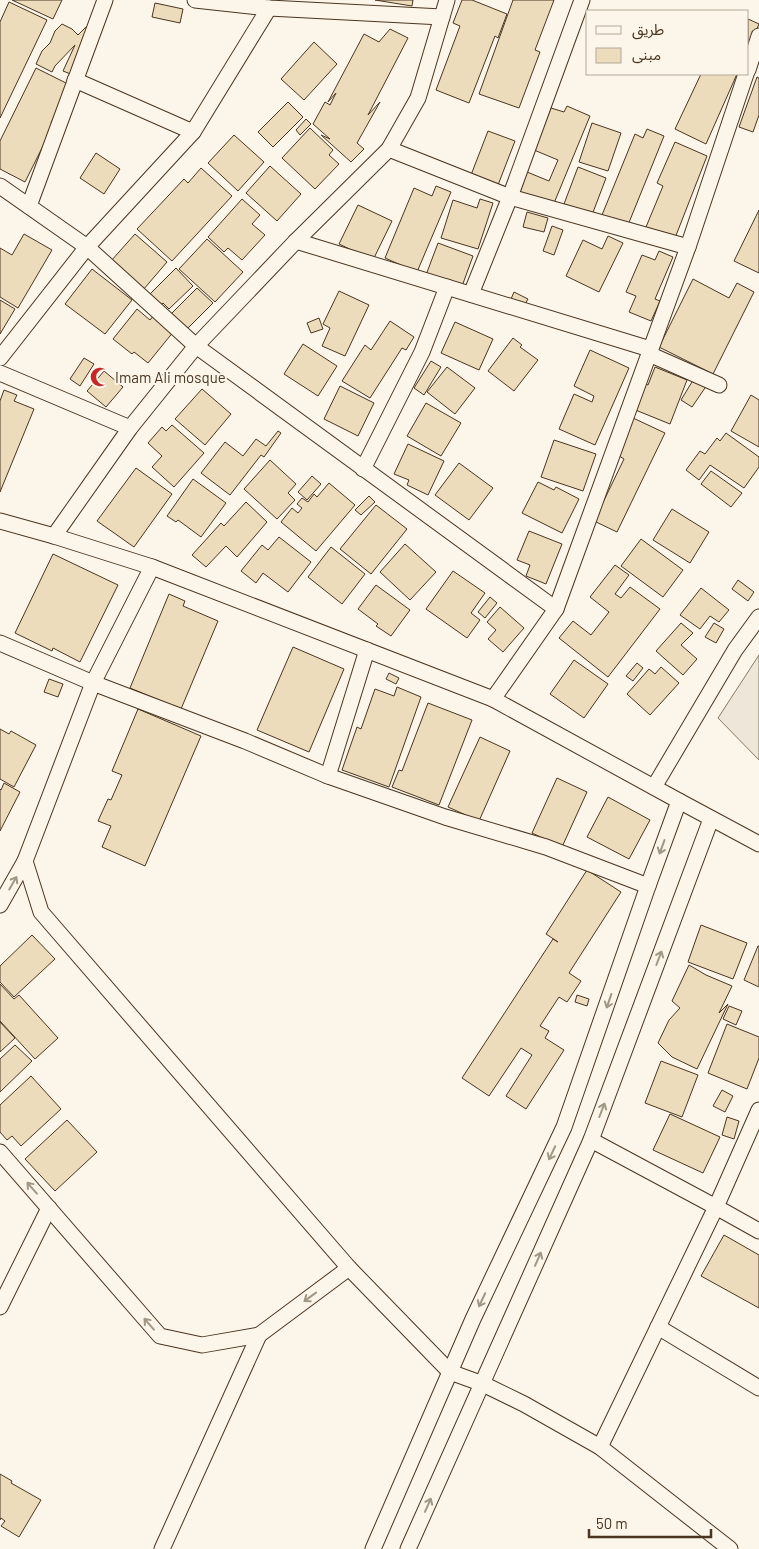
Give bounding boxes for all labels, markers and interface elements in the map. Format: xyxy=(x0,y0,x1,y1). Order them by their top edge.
legend xyxy=(586,10,749,75)
text: طريق xyxy=(632,20,664,40)
text: مبنى xyxy=(632,45,661,64)
mosque icon: Imam Ali mosque xyxy=(89,366,111,388)
place label: Imam Ali mosque xyxy=(115,368,226,386)
one-way arrow xyxy=(657,839,666,854)
one-way arrow xyxy=(8,876,18,890)
one-way arrow xyxy=(655,950,664,966)
one-way arrow xyxy=(604,992,613,1008)
one-way arrow xyxy=(598,1103,607,1118)
one-way arrow xyxy=(547,1145,556,1160)
one-way arrow xyxy=(26,1182,37,1195)
one-way arrow xyxy=(533,1252,543,1267)
one-way arrow xyxy=(304,1292,317,1303)
one-way arrow xyxy=(477,1292,487,1307)
one-way arrow xyxy=(144,1318,155,1331)
one-way arrow xyxy=(424,1498,434,1513)
scale bar xyxy=(589,1506,712,1538)
text: 50 m xyxy=(596,1514,628,1532)

